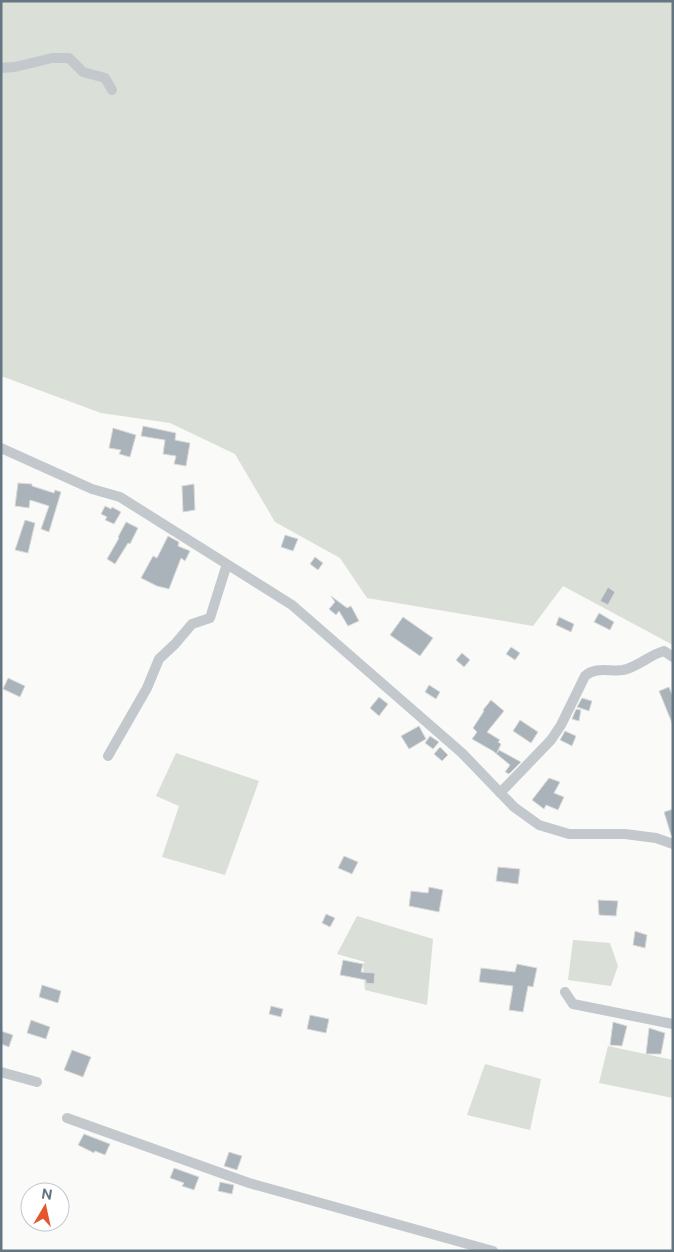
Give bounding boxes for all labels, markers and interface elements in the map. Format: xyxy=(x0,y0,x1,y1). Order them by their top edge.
north arrow xyxy=(20,1182,70,1232)
text: N xyxy=(40,1185,54,1203)

